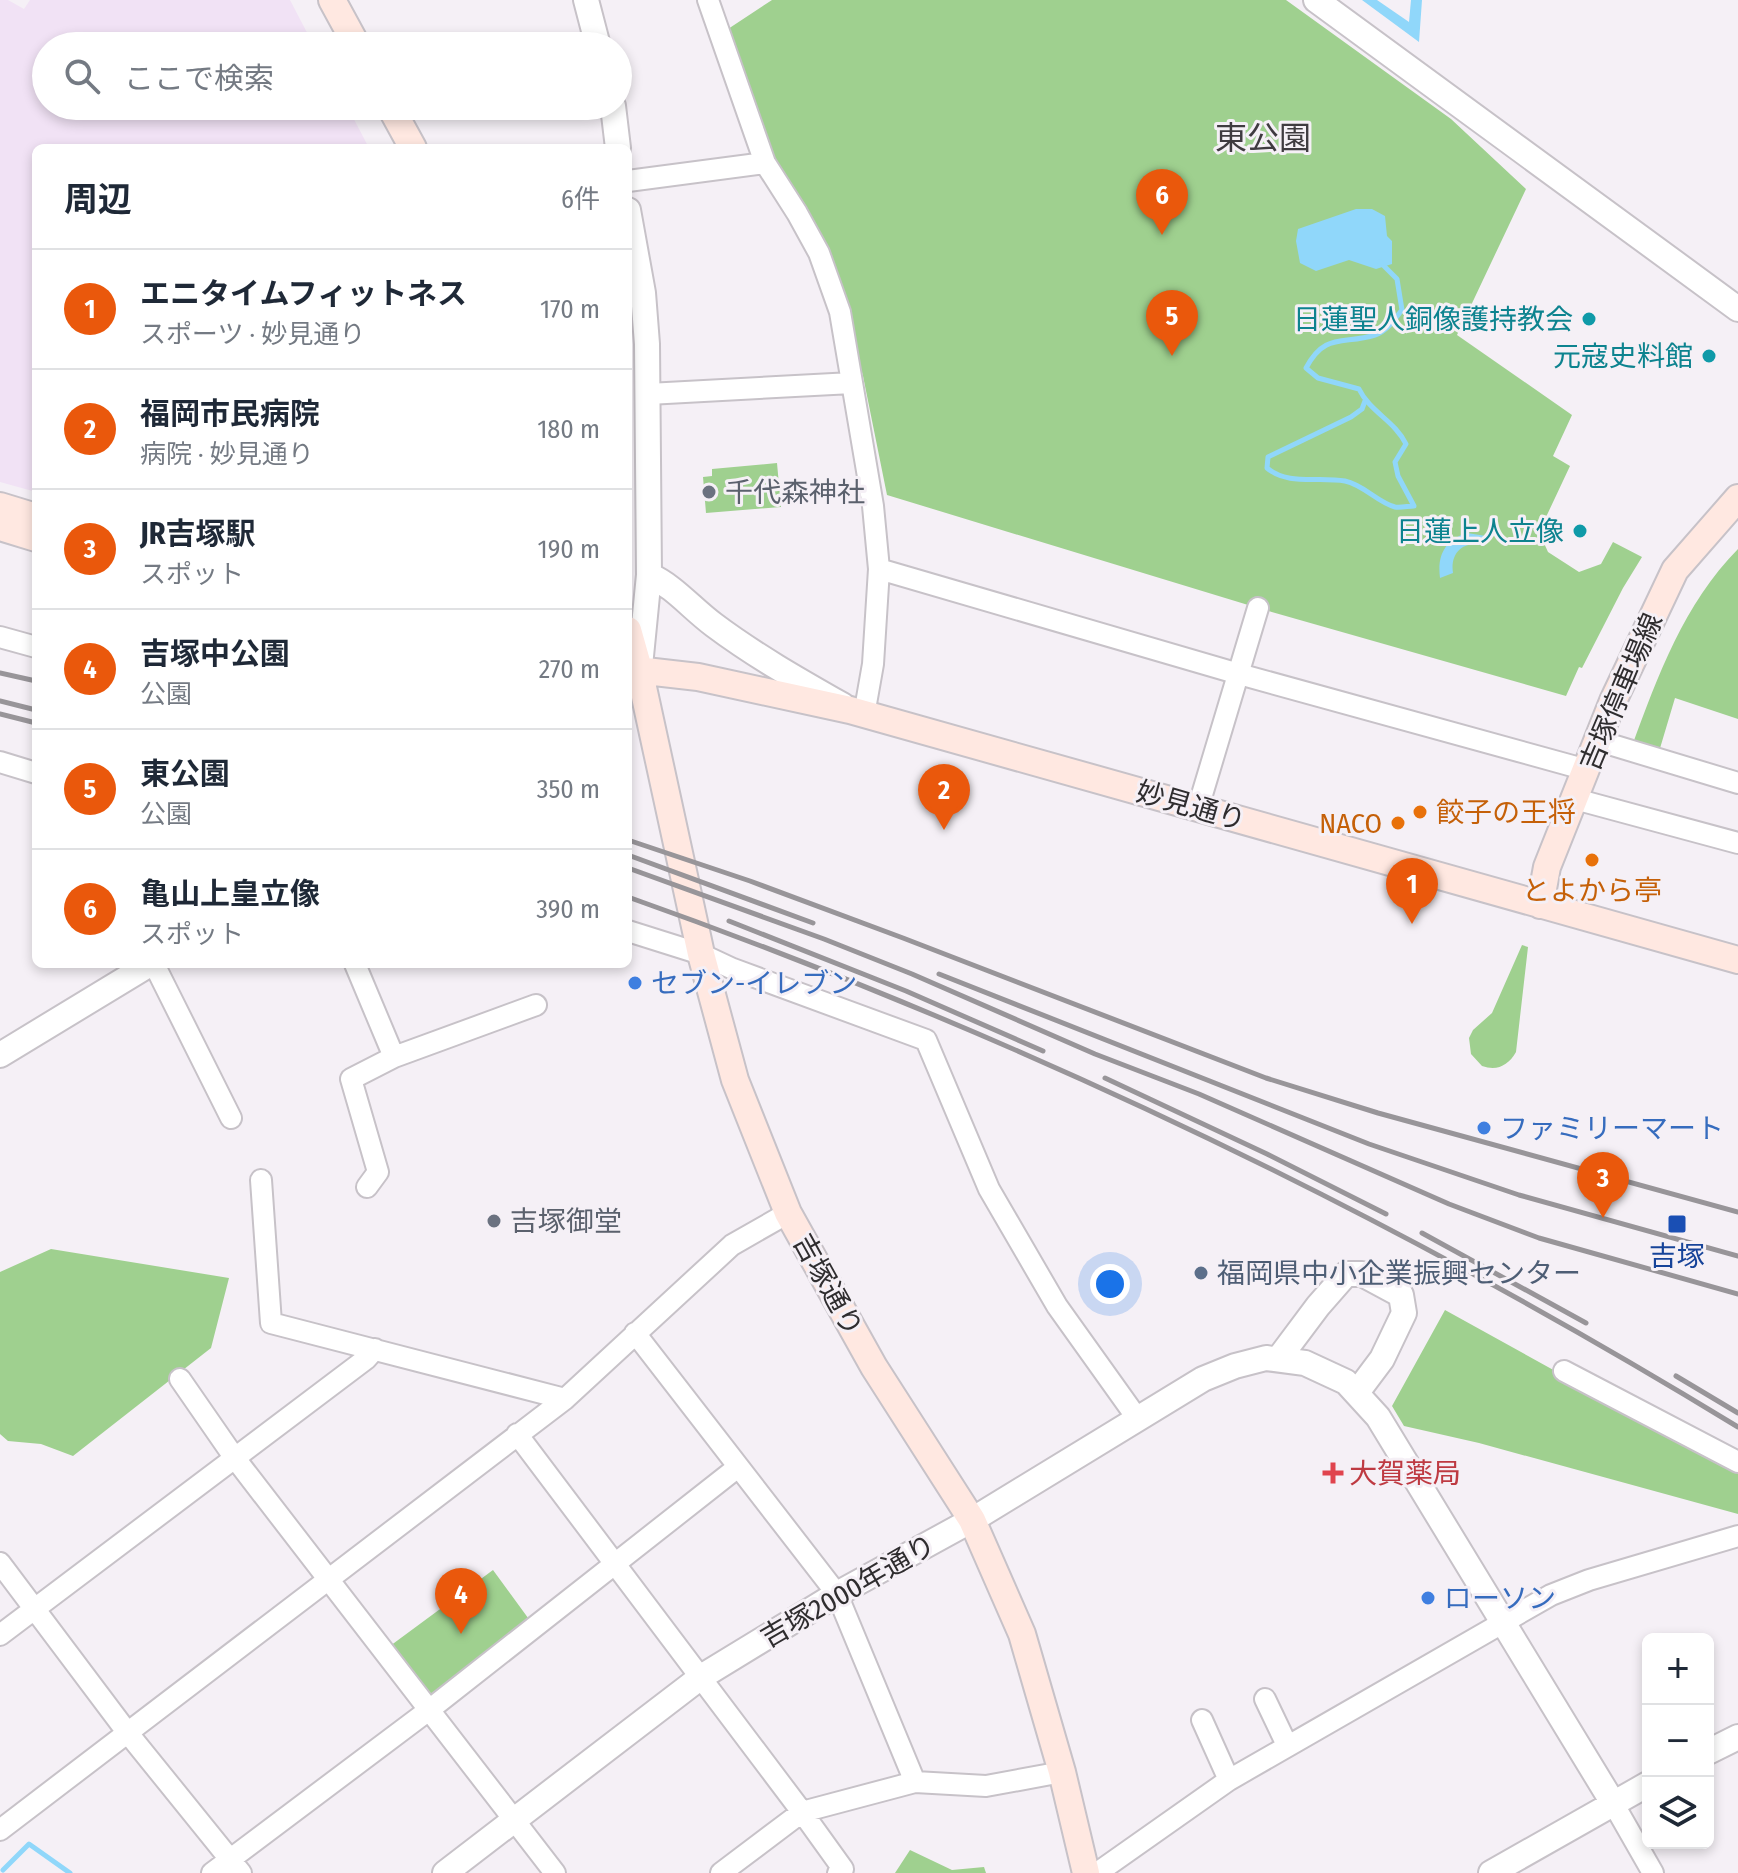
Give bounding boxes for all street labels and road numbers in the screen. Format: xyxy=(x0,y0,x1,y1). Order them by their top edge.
street label: 吉塚停車場線 xyxy=(1573,608,1669,776)
street label: 妙見通り xyxy=(1133,775,1249,837)
street label: 吉塚通り xyxy=(786,1228,870,1342)
street label: 吉塚2000年通り xyxy=(755,1528,941,1654)

